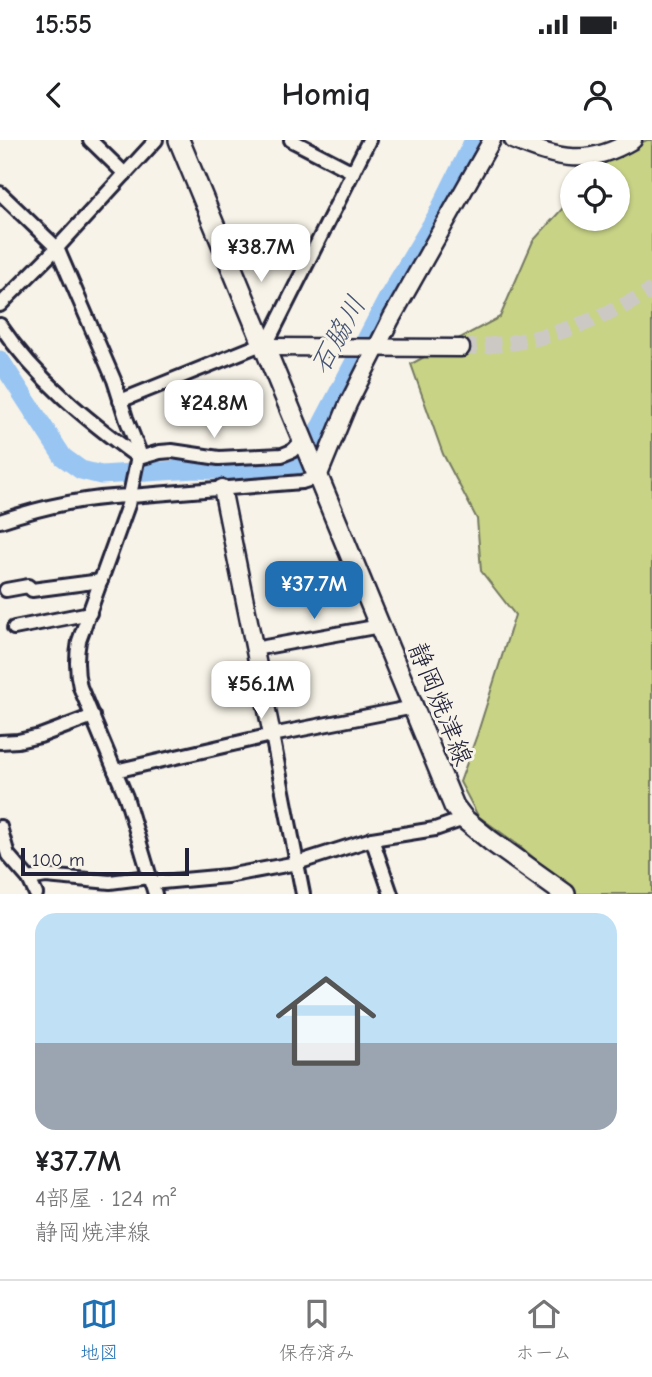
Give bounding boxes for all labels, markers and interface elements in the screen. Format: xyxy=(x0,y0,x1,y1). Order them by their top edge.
text: 15:55 xyxy=(35,10,92,40)
icon: back xyxy=(35,76,73,114)
text: Homiq xyxy=(282,76,371,113)
icon: person xyxy=(579,76,617,114)
map controls xyxy=(560,161,630,231)
button: locate xyxy=(560,161,630,231)
pin: ¥38.7M xyxy=(204,225,318,284)
text: ¥38.7M xyxy=(227,233,295,260)
water label: 石脇川 xyxy=(304,291,372,379)
pin: ¥24.8M xyxy=(157,380,271,440)
text: ¥24.8M xyxy=(180,389,248,416)
pin: ¥37.7M xyxy=(257,561,371,621)
text: ¥37.7M xyxy=(281,570,347,597)
street label: 静岡焼津線 xyxy=(402,638,478,770)
pin: ¥56.1M xyxy=(204,662,318,721)
text: ¥56.1M xyxy=(227,670,295,697)
scale bar xyxy=(21,845,189,877)
text: 100 m xyxy=(32,849,85,871)
icon: home xyxy=(263,958,389,1084)
text: ¥37.7M xyxy=(35,1144,121,1179)
text: 4部屋 · 124 m² xyxy=(35,1185,176,1212)
text: 静岡焼津線 xyxy=(35,1219,150,1246)
tab: 地図 xyxy=(80,1295,118,1364)
tab: 保存済み xyxy=(279,1295,355,1364)
tab: ホーム xyxy=(515,1295,572,1364)

